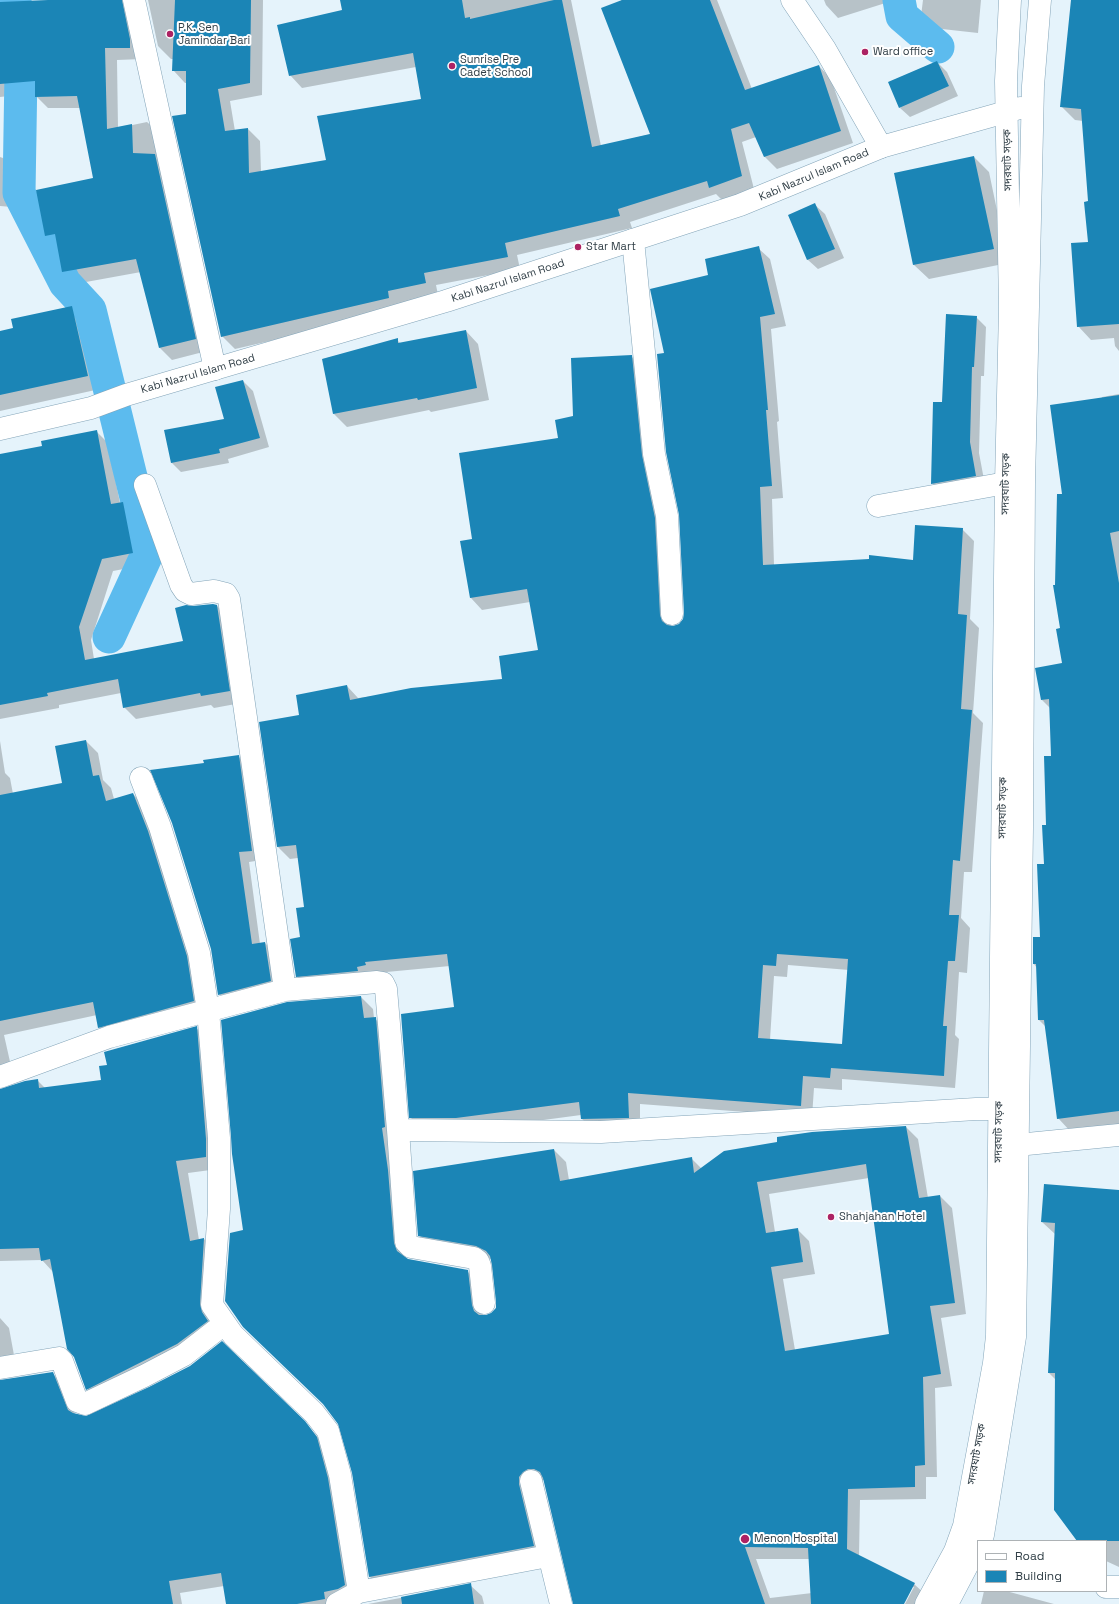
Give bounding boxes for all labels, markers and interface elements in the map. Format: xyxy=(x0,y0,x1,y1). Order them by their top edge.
place label: P.K. Sen Jamindar Bari xyxy=(178,21,250,47)
marker: P.K. Sen Jamindar Bari xyxy=(165,29,175,39)
place label: Ward office xyxy=(873,45,933,59)
marker: Ward office xyxy=(860,47,870,57)
place label: Sunrise Pre Cadet School xyxy=(460,53,531,79)
marker: Sunrise Pre Cadet School xyxy=(447,61,457,71)
street label: সদরঘাট সড়ক xyxy=(1001,129,1015,191)
street label: Kabi Nazrul Islam Road xyxy=(757,146,871,204)
place label: Star Mart xyxy=(586,240,636,254)
marker: Star Mart xyxy=(573,242,583,252)
street label: Kabi Nazrul Islam Road xyxy=(450,256,566,306)
street label: Kabi Nazrul Islam Road xyxy=(139,351,257,397)
street label: সদরঘাট সড়ক xyxy=(999,453,1013,515)
street label: সদরঘাট সড়ক xyxy=(996,777,1010,839)
street label: সদরঘাট সড়ক xyxy=(992,1101,1006,1163)
place label: Shahjahan Hotel xyxy=(839,1210,925,1224)
marker: Shahjahan Hotel xyxy=(826,1212,836,1222)
street label: সদরঘাট সড়ক xyxy=(965,1422,989,1486)
place label: Menon Hospital xyxy=(754,1532,837,1546)
marker: Menon Hospital xyxy=(739,1533,751,1545)
legend xyxy=(977,1540,1107,1592)
text: Road xyxy=(1015,1548,1044,1564)
text: Building xyxy=(1015,1568,1062,1584)

